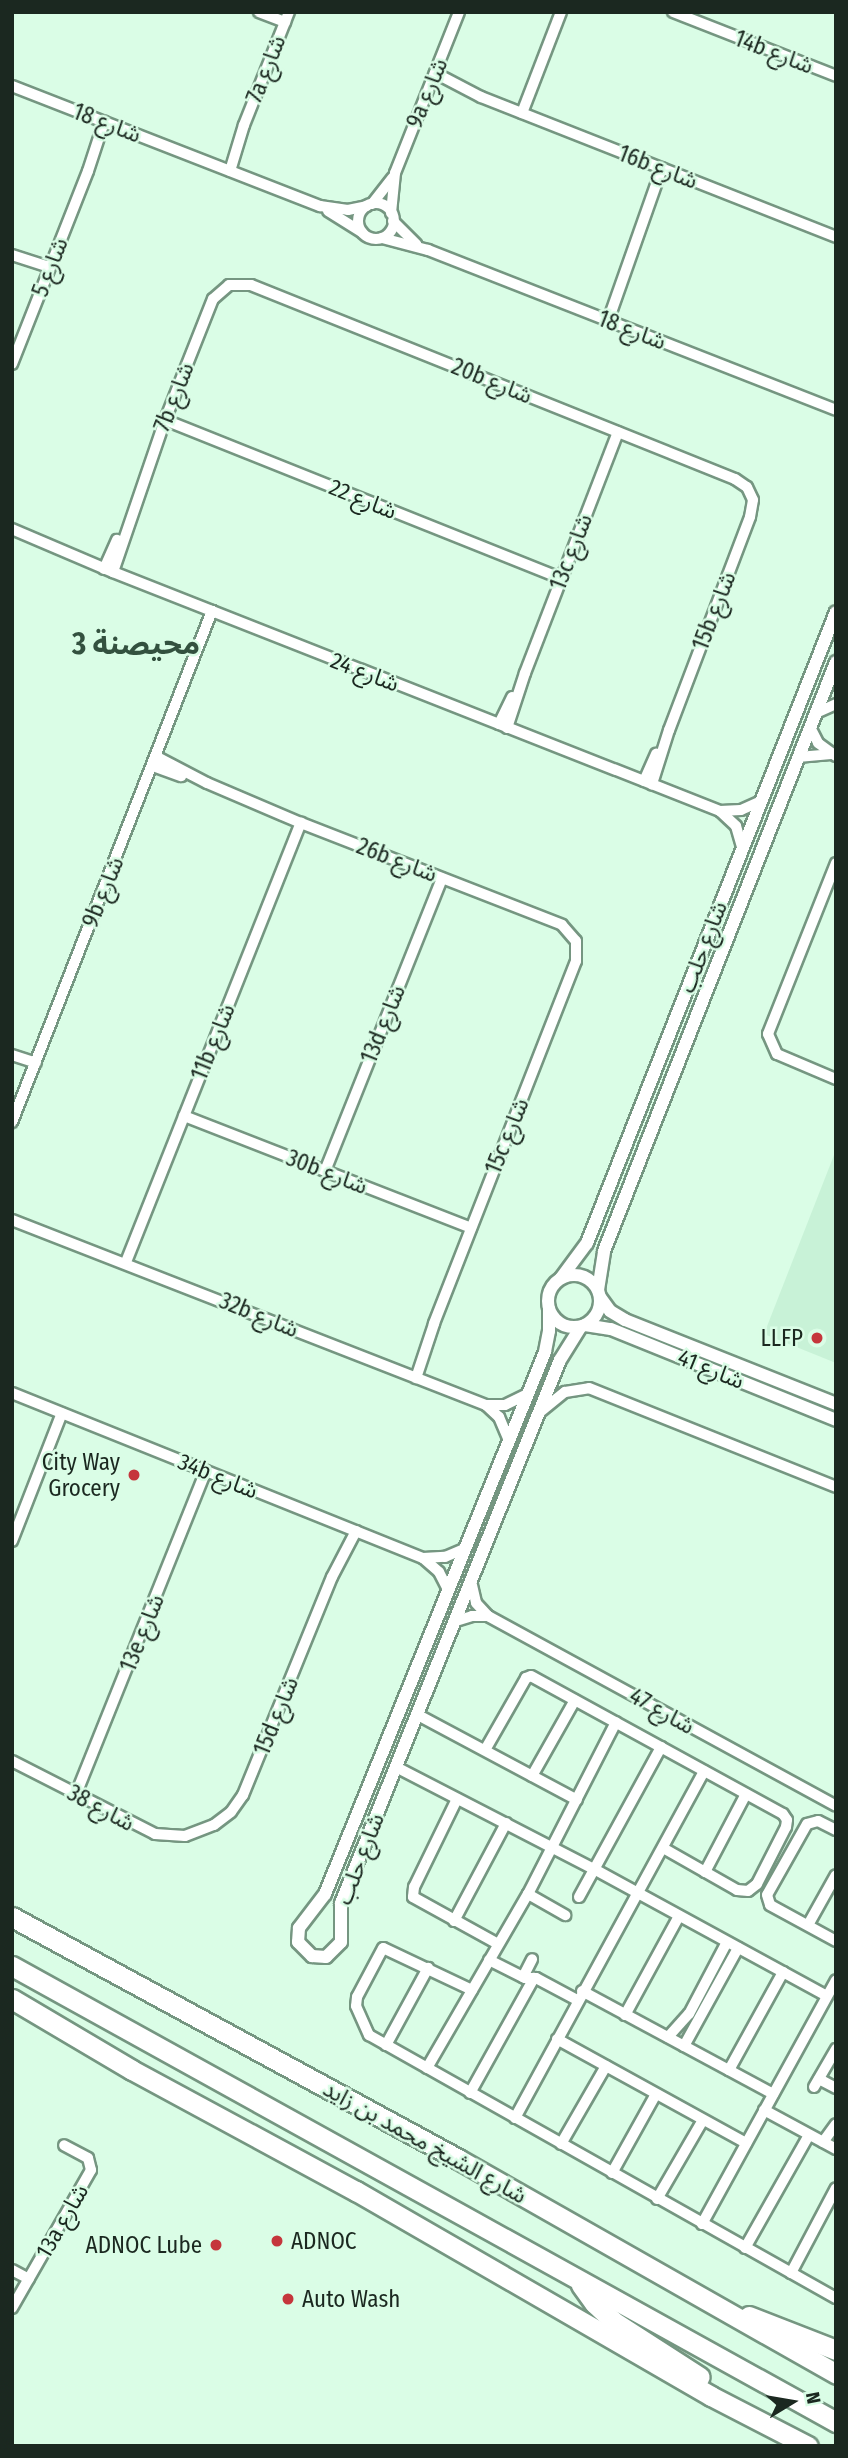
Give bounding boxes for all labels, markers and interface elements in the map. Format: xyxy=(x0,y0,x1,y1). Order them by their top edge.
street label: 14b شارع xyxy=(731,24,817,80)
street label: 7a شارع xyxy=(241,31,291,107)
street label: 9a شارع xyxy=(401,54,453,132)
street label: شارع 18 xyxy=(69,97,145,149)
street label: 16b شارع xyxy=(614,139,702,195)
street label: شارع 5 xyxy=(26,234,74,300)
street label: شارع 18 xyxy=(594,304,670,356)
street label: 20b شارع xyxy=(448,352,536,410)
street label: 7b شارع xyxy=(148,359,200,435)
street label: شارع 22 xyxy=(325,473,401,525)
street label: 13c شارع xyxy=(544,510,598,594)
street label: 15b شارع xyxy=(686,568,742,654)
district label: محيصنة 3 xyxy=(72,626,200,662)
street label: شارع 24 xyxy=(327,646,403,698)
street label: 26b شارع xyxy=(353,832,441,888)
street label: 9b شارع xyxy=(76,853,130,931)
street label: شارع حلب xyxy=(673,897,733,997)
street label: 13d شارع xyxy=(355,981,411,1067)
street label: 11b شارع xyxy=(185,1000,241,1084)
street label: 15c شارع xyxy=(479,1094,535,1178)
street label: 30b شارع xyxy=(282,1144,372,1200)
street label: 32b شارع xyxy=(215,1287,303,1343)
place label: LLFP xyxy=(761,1324,803,1352)
marker: LLFP xyxy=(809,1330,825,1346)
street label: شارع 41 xyxy=(674,1343,748,1395)
street label: 34b شارع xyxy=(174,1447,262,1505)
place label: City Way Grocery xyxy=(42,1448,120,1502)
marker: City Way Grocery xyxy=(126,1467,142,1483)
street label: 13e شارع xyxy=(114,1590,170,1676)
street label: 15d شارع xyxy=(248,1673,304,1759)
street label: شارع 47 xyxy=(625,1682,699,1740)
street label: شارع 38 xyxy=(63,1779,139,1837)
street label: شارع حلب xyxy=(330,1809,390,1909)
street label: شارع الشيخ محمد بن زايد xyxy=(318,2075,532,2209)
street label: 13a شارع xyxy=(30,2179,94,2263)
place label: ADNOC xyxy=(291,2227,357,2255)
place label: ADNOC Lube xyxy=(86,2231,202,2259)
marker: ADNOC xyxy=(269,2233,285,2249)
marker: ADNOC Lube xyxy=(208,2237,224,2253)
place label: Auto Wash xyxy=(302,2285,400,2313)
marker: Auto Wash xyxy=(280,2291,296,2307)
north arrow xyxy=(757,2367,827,2437)
text: N xyxy=(801,2390,825,2406)

